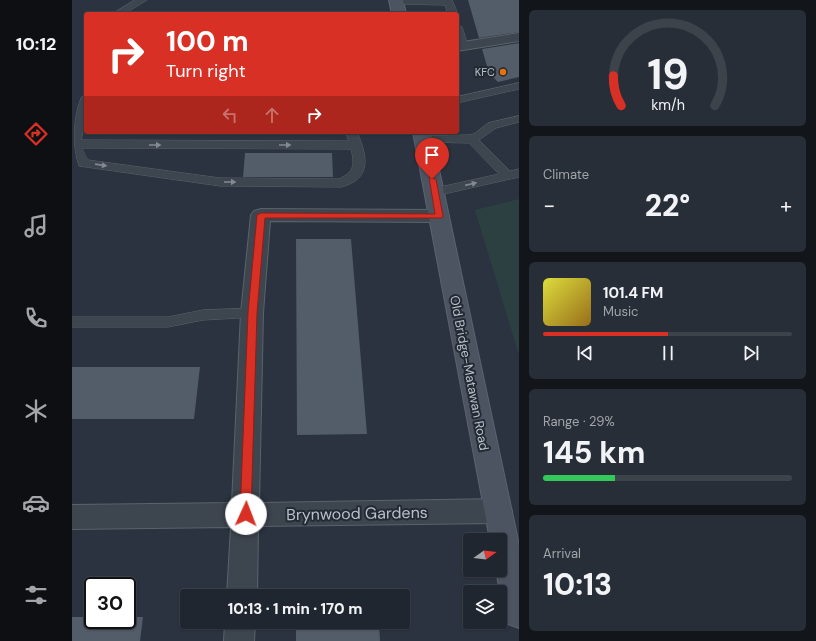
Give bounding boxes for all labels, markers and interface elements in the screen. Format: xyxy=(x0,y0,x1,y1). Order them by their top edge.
text: 100 m xyxy=(166,23,249,60)
icon: right xyxy=(100,28,152,80)
text: 10:12 xyxy=(16,32,56,56)
text: 19 xyxy=(647,48,688,102)
text: Turn right xyxy=(166,59,246,83)
place label: KFC xyxy=(475,65,495,79)
marker: KFC xyxy=(498,67,508,77)
text: km/h xyxy=(651,96,684,114)
icon: left xyxy=(219,104,241,126)
icon: ahead xyxy=(261,104,283,126)
icon: right xyxy=(303,104,325,126)
icon: directions xyxy=(22,120,50,148)
pin xyxy=(415,138,449,179)
one-way arrow xyxy=(149,142,162,148)
one-way arrow xyxy=(279,142,292,148)
icon: arrive xyxy=(421,144,443,166)
one-way arrow xyxy=(95,162,107,168)
text: Climate xyxy=(543,166,589,183)
one-way arrow xyxy=(224,179,237,185)
one-way arrow xyxy=(465,180,477,186)
text: 22° xyxy=(645,186,690,225)
text: − xyxy=(543,191,555,220)
text: + xyxy=(780,191,792,220)
icon: music xyxy=(22,212,50,240)
text: 101.4 FM xyxy=(603,283,663,303)
street label: Old Bridge-Matawan Road xyxy=(446,294,493,452)
text: Music xyxy=(603,303,638,320)
icon: phone xyxy=(22,304,50,332)
icon: previous xyxy=(574,342,596,364)
icon: pause xyxy=(657,342,679,364)
icon: next xyxy=(740,342,762,364)
icon: climate xyxy=(22,397,50,425)
text: Range · 29% xyxy=(543,413,615,430)
text: 145 km xyxy=(543,433,645,472)
icon: car xyxy=(22,489,50,517)
position arrow xyxy=(225,493,267,535)
street label: Brynwood Gardens xyxy=(286,502,428,525)
north arrow xyxy=(463,533,507,577)
map controls xyxy=(463,533,507,629)
text: Arrival xyxy=(543,545,581,562)
text: 10:13 xyxy=(543,565,612,604)
speed limit sign: 30 xyxy=(84,577,136,629)
icon: filters xyxy=(22,581,50,609)
button: layers xyxy=(463,585,507,629)
text: 10:13 · 1 min · 170 m xyxy=(228,599,362,619)

